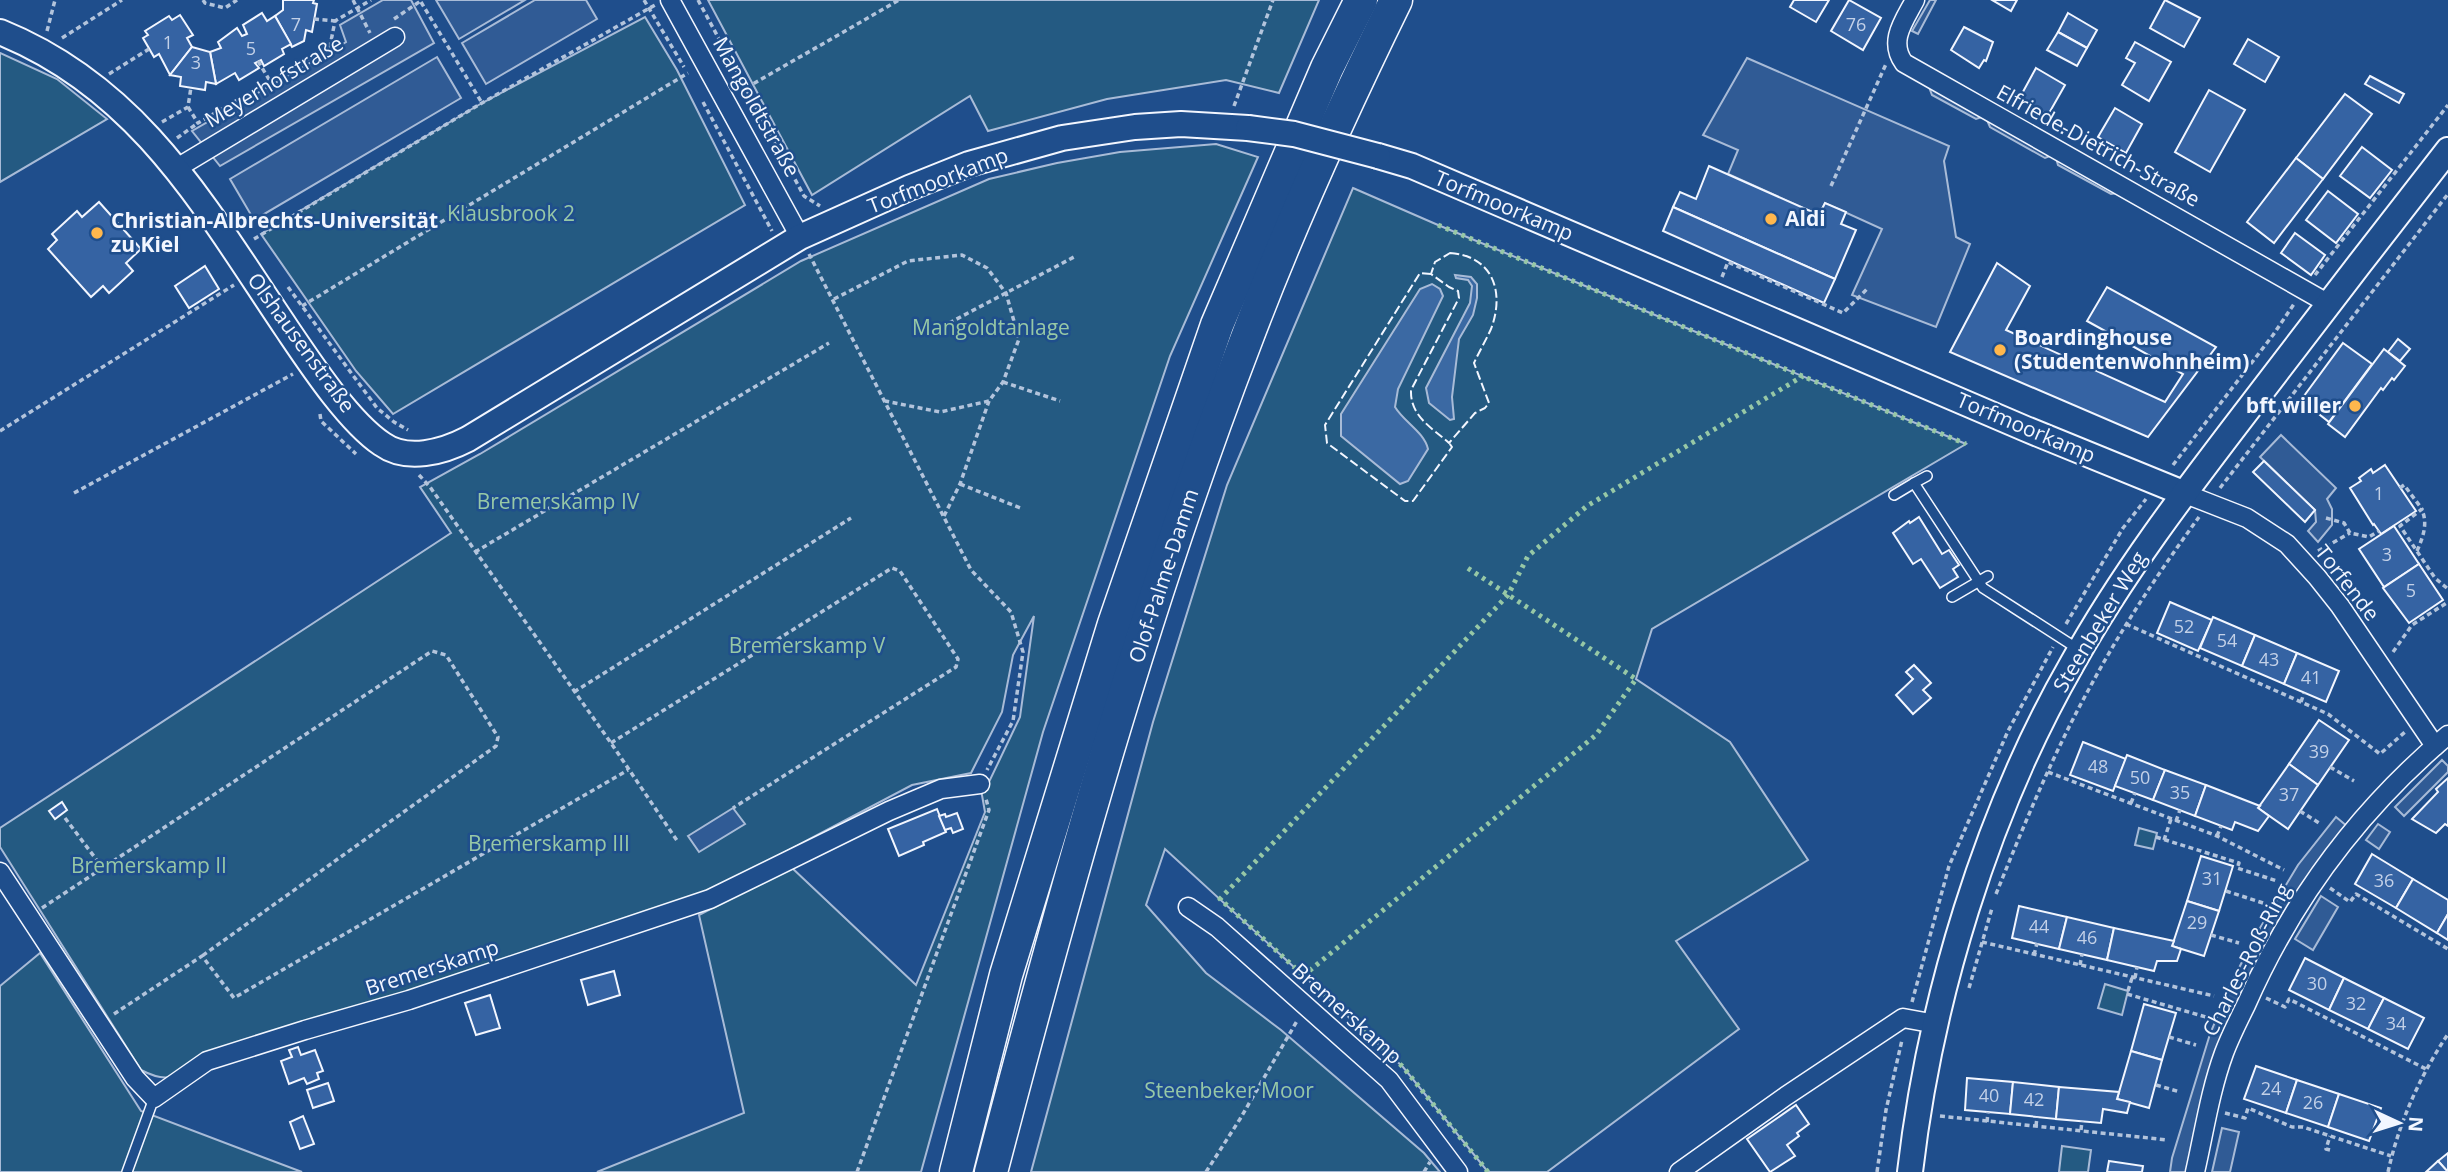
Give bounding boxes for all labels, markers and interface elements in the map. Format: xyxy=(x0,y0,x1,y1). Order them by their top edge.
house number: 7 xyxy=(291,12,301,36)
house number: 76 xyxy=(1846,12,1866,36)
street label: Meyerhofstraße xyxy=(199,29,348,134)
house number: 1 xyxy=(163,30,173,54)
street label: Mangoldtstraße xyxy=(707,32,807,181)
house number: 5 xyxy=(246,36,256,60)
house number: 3 xyxy=(191,50,201,74)
street label: Elfriede-Dietrich-Straße xyxy=(1992,77,2205,213)
street label: Torfmoorkamp xyxy=(863,140,1012,220)
street label: Torfmoorkamp xyxy=(1431,163,1578,247)
park label: Klausbrook 2 xyxy=(447,199,575,227)
place label: Aldi xyxy=(1785,204,1826,232)
place label: Christian-Albrechts-Universität zu Kiel xyxy=(111,206,438,258)
marker: Aldi xyxy=(1763,211,1779,227)
marker: Christian-Albrechts-Universität zu Kiel xyxy=(89,225,105,241)
street label: Olshausenstraße xyxy=(242,267,362,418)
park label: Mangoldtanlage xyxy=(912,313,1070,341)
place label: Boardinghouse (Studentenwohnheim) xyxy=(2014,323,2249,375)
marker: Boardinghouse (Studentenwohnheim) xyxy=(1992,342,2008,358)
street label: Torfmoorkamp xyxy=(1953,385,2100,469)
place label: bft willer xyxy=(2246,391,2341,419)
marker: bft willer xyxy=(2347,398,2363,414)
house number: 1 xyxy=(2374,481,2384,505)
street label: Olof-Palme-Damm xyxy=(1122,485,1204,666)
park label: Bremerskamp IV xyxy=(477,487,640,515)
street label: Torfende xyxy=(2309,539,2386,626)
house number: 3 xyxy=(2382,542,2392,566)
street label: Steenbeker Weg xyxy=(2046,546,2152,697)
house number: 5 xyxy=(2406,578,2416,602)
house number: 52 xyxy=(2174,614,2194,638)
house number: 54 xyxy=(2217,628,2237,652)
park label: Bremerskamp V xyxy=(729,631,886,659)
house number: 43 xyxy=(2259,647,2279,671)
house number: 41 xyxy=(2301,665,2321,689)
house number: 39 xyxy=(2309,739,2329,763)
house number: 48 xyxy=(2088,754,2108,778)
house number: 50 xyxy=(2130,765,2150,789)
house number: 35 xyxy=(2170,780,2190,804)
house number: 37 xyxy=(2279,782,2299,806)
park label: Bremerskamp III xyxy=(468,829,630,857)
park label: Bremerskamp II xyxy=(71,851,227,879)
house number: 31 xyxy=(2202,866,2222,890)
house number: 36 xyxy=(2374,868,2394,892)
street label: Charles-Roß-Ring xyxy=(2195,878,2297,1041)
house number: 29 xyxy=(2187,910,2207,934)
house number: 44 xyxy=(2029,914,2049,938)
house number: 46 xyxy=(2077,925,2097,949)
street label: Bremerskamp xyxy=(361,932,502,1002)
street label: Bremerskamp xyxy=(1287,956,1409,1070)
house number: 30 xyxy=(2307,971,2327,995)
house number: 32 xyxy=(2346,991,2366,1015)
house number: 34 xyxy=(2386,1011,2406,1035)
park label: Steenbeker Moor xyxy=(1144,1076,1314,1104)
house number: 24 xyxy=(2261,1076,2281,1100)
house number: 40 xyxy=(1979,1083,1999,1107)
house number: 42 xyxy=(2024,1087,2044,1111)
north arrow xyxy=(2364,1088,2434,1158)
house number: 26 xyxy=(2303,1090,2323,1114)
text: N xyxy=(2402,1116,2429,1133)

